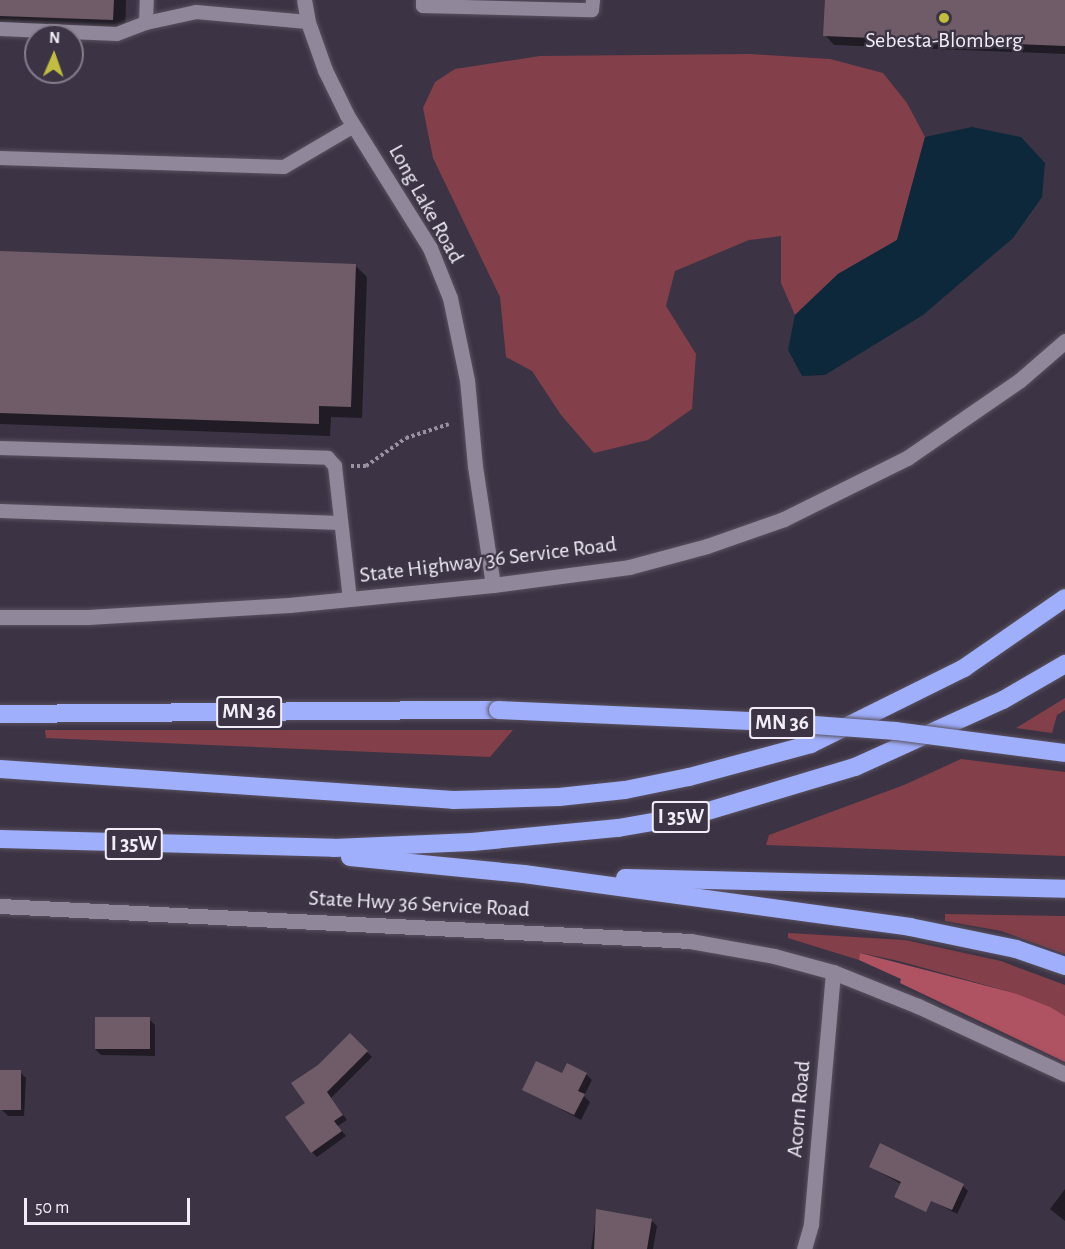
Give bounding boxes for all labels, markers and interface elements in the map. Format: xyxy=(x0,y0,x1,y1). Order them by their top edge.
marker: Sebesta-Blomberg xyxy=(937,11,951,25)
north arrow xyxy=(24,24,84,84)
place label: Sebesta-Blomberg xyxy=(865,28,1023,54)
text: N xyxy=(49,30,60,46)
street label: Long Lake Road xyxy=(383,140,469,268)
street label: State Highway 36 Service Road xyxy=(358,531,618,589)
road number: MN 36 xyxy=(216,694,282,730)
road number: MN 36 xyxy=(749,705,815,741)
road number: I 35W xyxy=(651,799,711,835)
road number: I 35W xyxy=(104,826,164,862)
street label: State Hwy 36 Service Road xyxy=(308,885,530,923)
street label: Acorn Road xyxy=(782,1059,816,1159)
scale bar xyxy=(27,1186,194,1224)
text: 50 m xyxy=(35,1199,69,1217)

